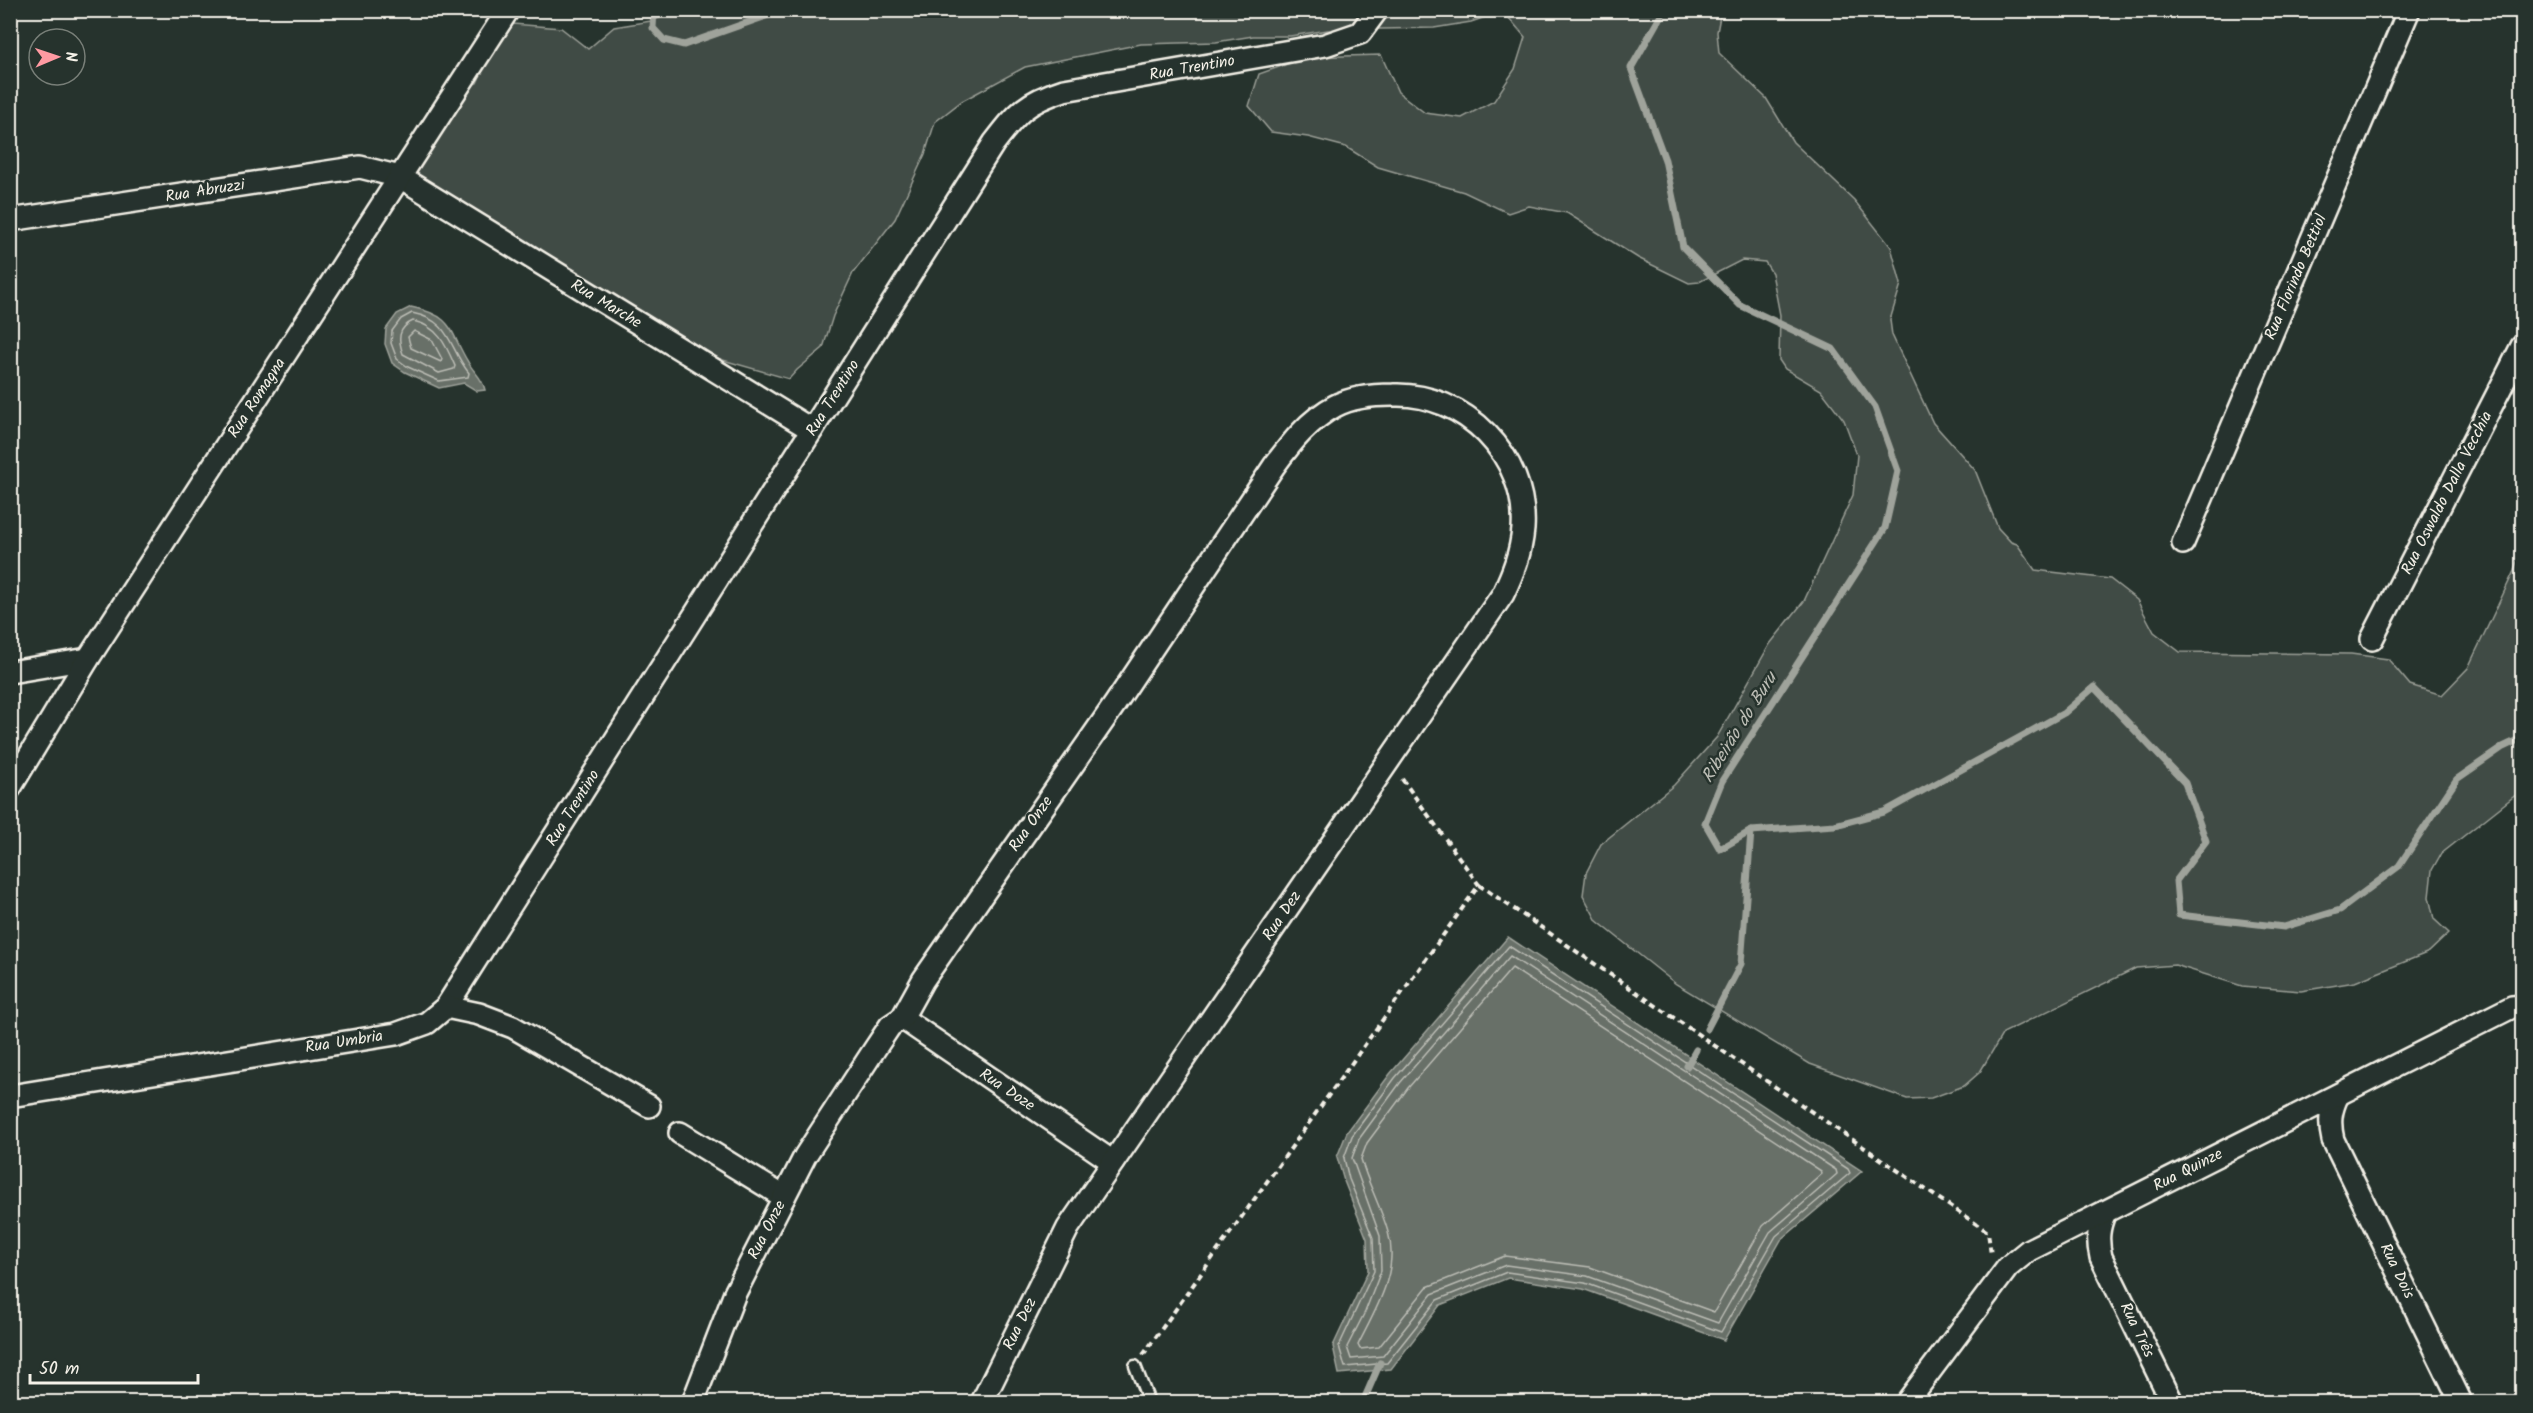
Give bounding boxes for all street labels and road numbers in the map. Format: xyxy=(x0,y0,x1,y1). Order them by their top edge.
street label: Rua Trentino xyxy=(1147,48,1237,88)
street label: Rua Abruzzi xyxy=(164,172,248,210)
street label: Rua Florindo Bettiol xyxy=(2258,210,2334,344)
street label: Rua Marche xyxy=(566,273,646,335)
street label: Rua Romagna xyxy=(222,353,292,443)
street label: Rua Trentino xyxy=(800,355,866,441)
street label: Rua Oswaldo Dalla Vecchia xyxy=(2395,407,2499,579)
street label: Rua Trentino xyxy=(540,765,606,851)
street label: Rua Onze xyxy=(1003,791,1059,857)
street label: Rua Dez xyxy=(1256,886,1308,946)
street label: Rua Umbria xyxy=(303,1024,385,1060)
street label: Rua Doze xyxy=(974,1062,1040,1118)
street label: Rua Quinze xyxy=(2149,1142,2227,1198)
street label: Rua Onze xyxy=(741,1196,793,1264)
street label: Rua Dois xyxy=(2373,1239,2421,1303)
street label: Rua Dez xyxy=(997,1294,1043,1354)
street label: Rua Três xyxy=(2113,1298,2161,1362)

